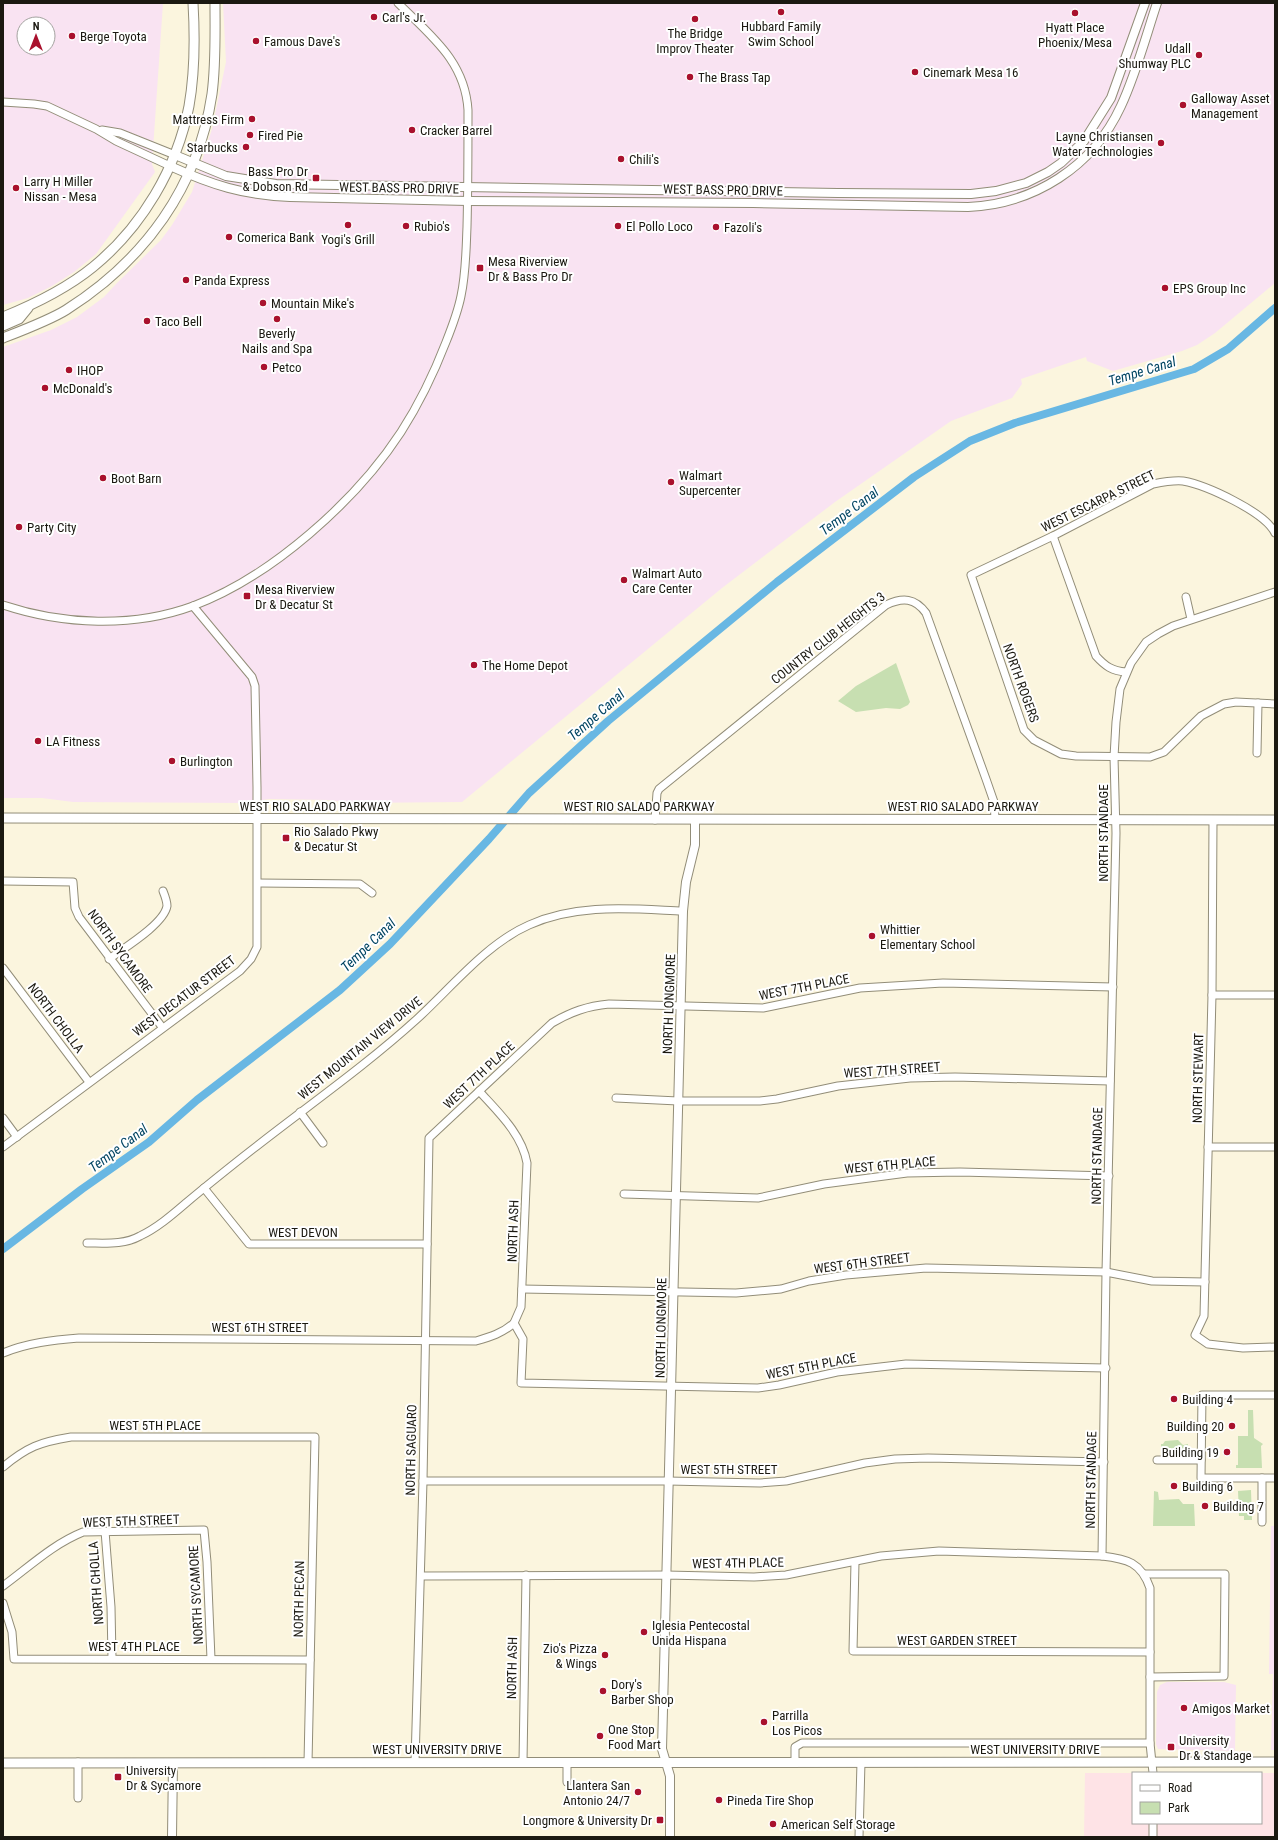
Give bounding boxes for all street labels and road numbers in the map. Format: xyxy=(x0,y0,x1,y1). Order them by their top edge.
street label: WEST BASS PRO DRIVE xyxy=(339,179,459,197)
street label: WEST BASS PRO DRIVE xyxy=(663,181,783,199)
street label: WEST ESCARPA STREET xyxy=(1039,467,1157,535)
street label: COUNTRY CLUB HEIGHTS 3 xyxy=(768,589,888,687)
street label: NORTH ROGERS xyxy=(1000,642,1042,725)
street label: NORTH STANDAGE xyxy=(1096,784,1111,882)
street label: WEST RIO SALADO PARKWAY xyxy=(240,799,391,814)
street label: WEST RIO SALADO PARKWAY xyxy=(564,799,715,814)
street label: WEST RIO SALADO PARKWAY xyxy=(888,799,1039,814)
street label: NORTH SYCAMORE xyxy=(85,906,155,996)
street label: WEST DECATUR STREET xyxy=(130,952,238,1040)
street label: NORTH LONGMORE xyxy=(660,954,678,1054)
street label: WEST 7TH PLACE xyxy=(758,971,850,1003)
street label: NORTH CHOLLA xyxy=(25,980,87,1056)
street label: WEST MOUNTAIN VIEW DRIVE xyxy=(295,994,425,1102)
street label: NORTH STEWART xyxy=(1190,1032,1206,1123)
street label: WEST 7TH PLACE xyxy=(440,1038,518,1112)
street label: WEST 7TH STREET xyxy=(843,1059,941,1081)
street label: NORTH STANDAGE xyxy=(1089,1107,1105,1205)
street label: WEST 6TH PLACE xyxy=(844,1154,936,1176)
street label: NORTH ASH xyxy=(504,1200,522,1262)
street label: WEST DEVON xyxy=(268,1225,338,1240)
street label: WEST 6TH STREET xyxy=(813,1250,911,1276)
street label: NORTH LONGMORE xyxy=(653,1278,669,1378)
street label: WEST 6TH STREET xyxy=(211,1320,309,1335)
street label: WEST 5TH PLACE xyxy=(765,1350,857,1382)
street label: NORTH SAGUARO xyxy=(403,1404,419,1496)
street label: WEST 5TH PLACE xyxy=(109,1418,201,1433)
street label: NORTH STANDAGE xyxy=(1083,1431,1099,1529)
street label: WEST 5TH STREET xyxy=(680,1462,778,1477)
street label: WEST 5TH STREET xyxy=(82,1512,180,1530)
street label: NORTH CHOLLA xyxy=(86,1540,106,1625)
street label: NORTH SYCAMORE xyxy=(186,1545,206,1645)
street label: WEST 4TH PLACE xyxy=(692,1555,784,1571)
street label: NORTH PECAN xyxy=(291,1561,307,1637)
street label: WEST GARDEN STREET xyxy=(897,1633,1017,1648)
street label: NORTH ASH xyxy=(504,1637,520,1699)
street label: WEST 4TH PLACE xyxy=(88,1639,180,1654)
street label: WEST UNIVERSITY DRIVE xyxy=(372,1742,502,1757)
street label: WEST UNIVERSITY DRIVE xyxy=(970,1742,1100,1757)

